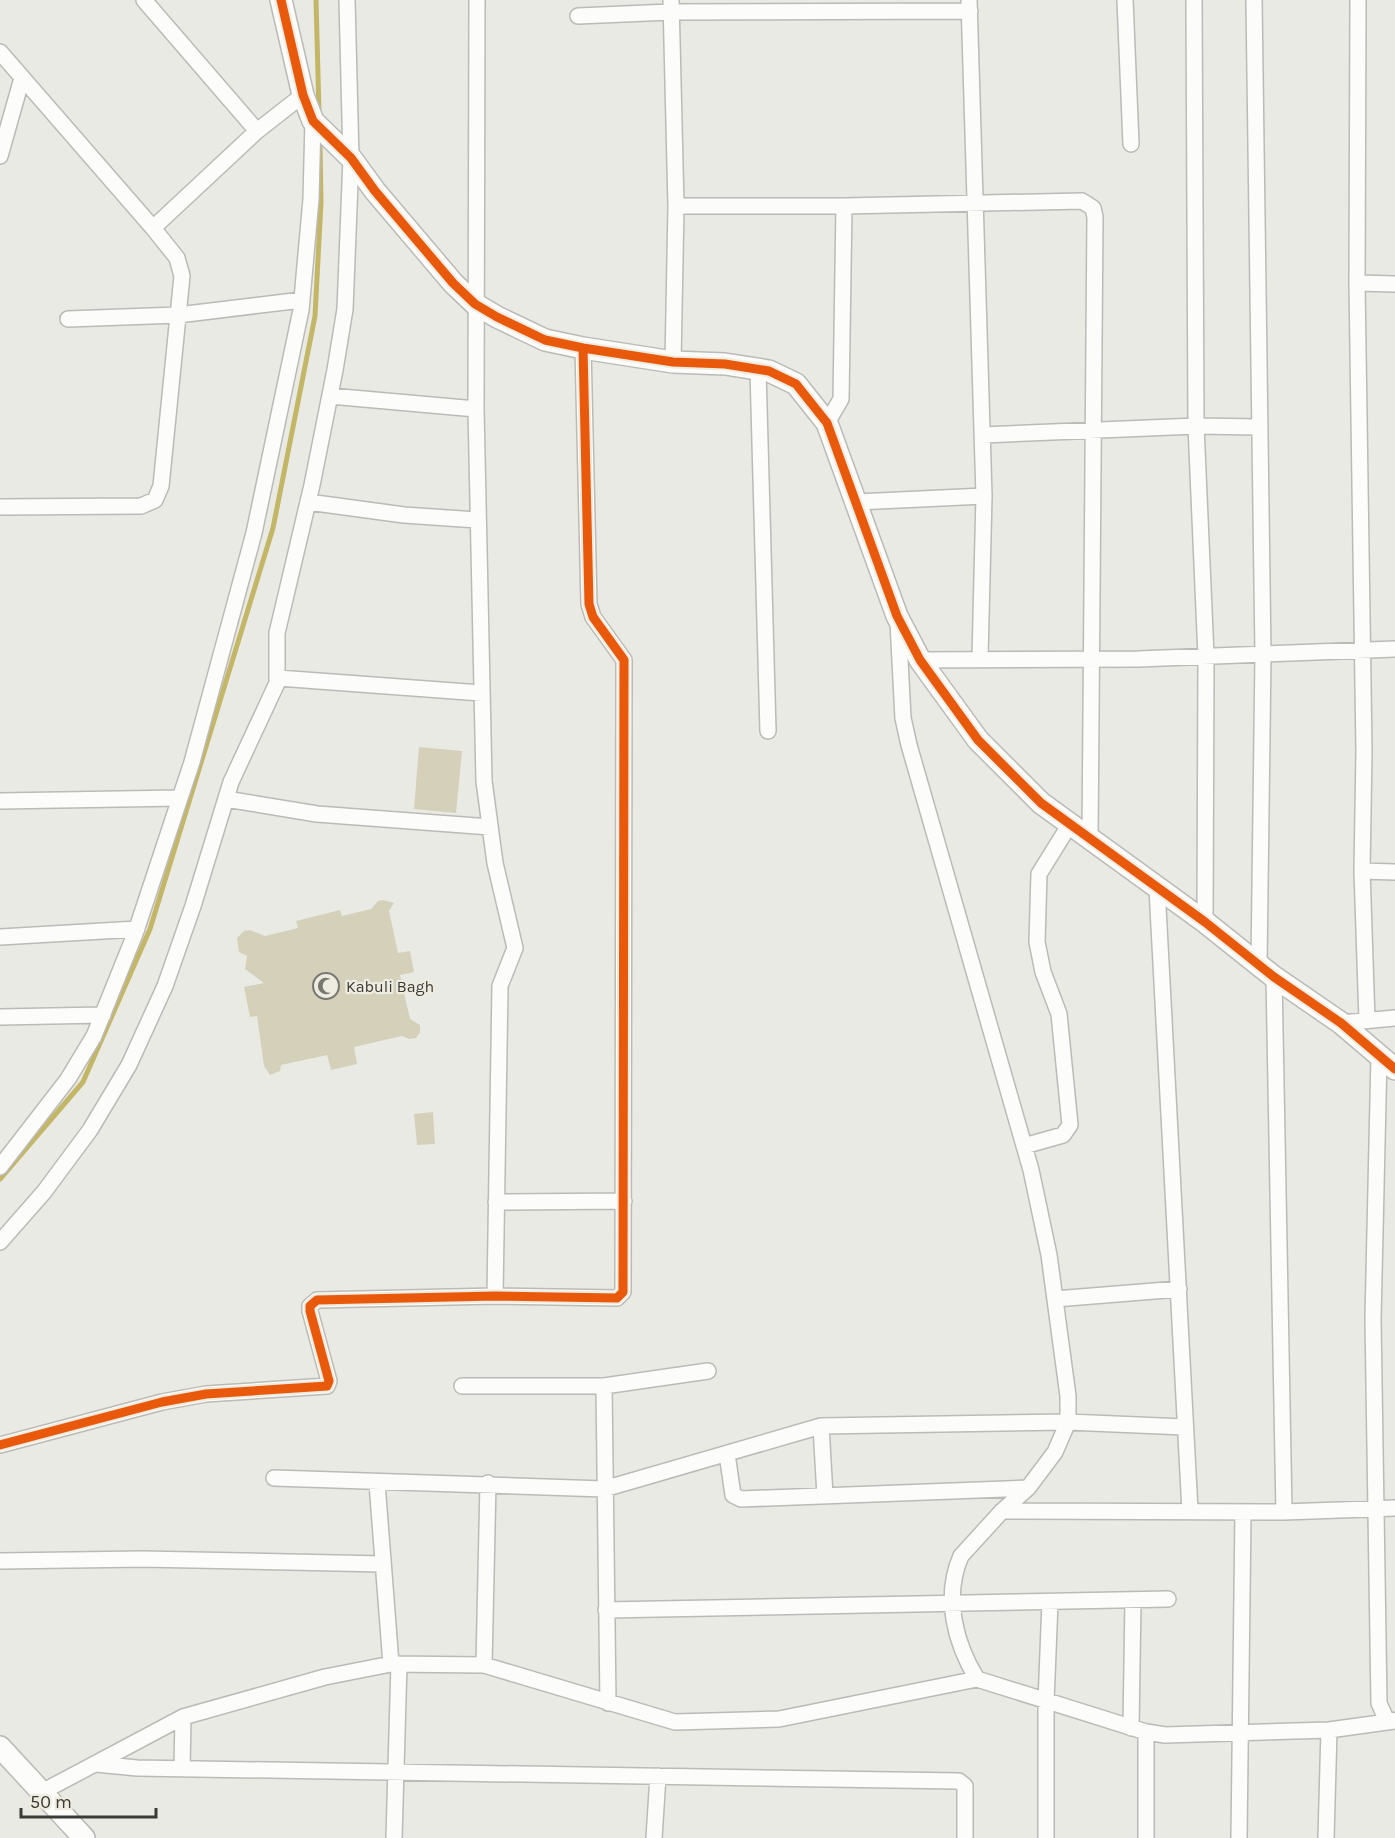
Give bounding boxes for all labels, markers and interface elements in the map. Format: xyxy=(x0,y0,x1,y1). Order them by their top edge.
mosque icon: Kabuli Bagh xyxy=(311,971,341,1001)
place label: Kabuli Bagh xyxy=(346,977,434,996)
scale bar xyxy=(21,1781,156,1819)
text: 50 m xyxy=(30,1791,72,1813)

